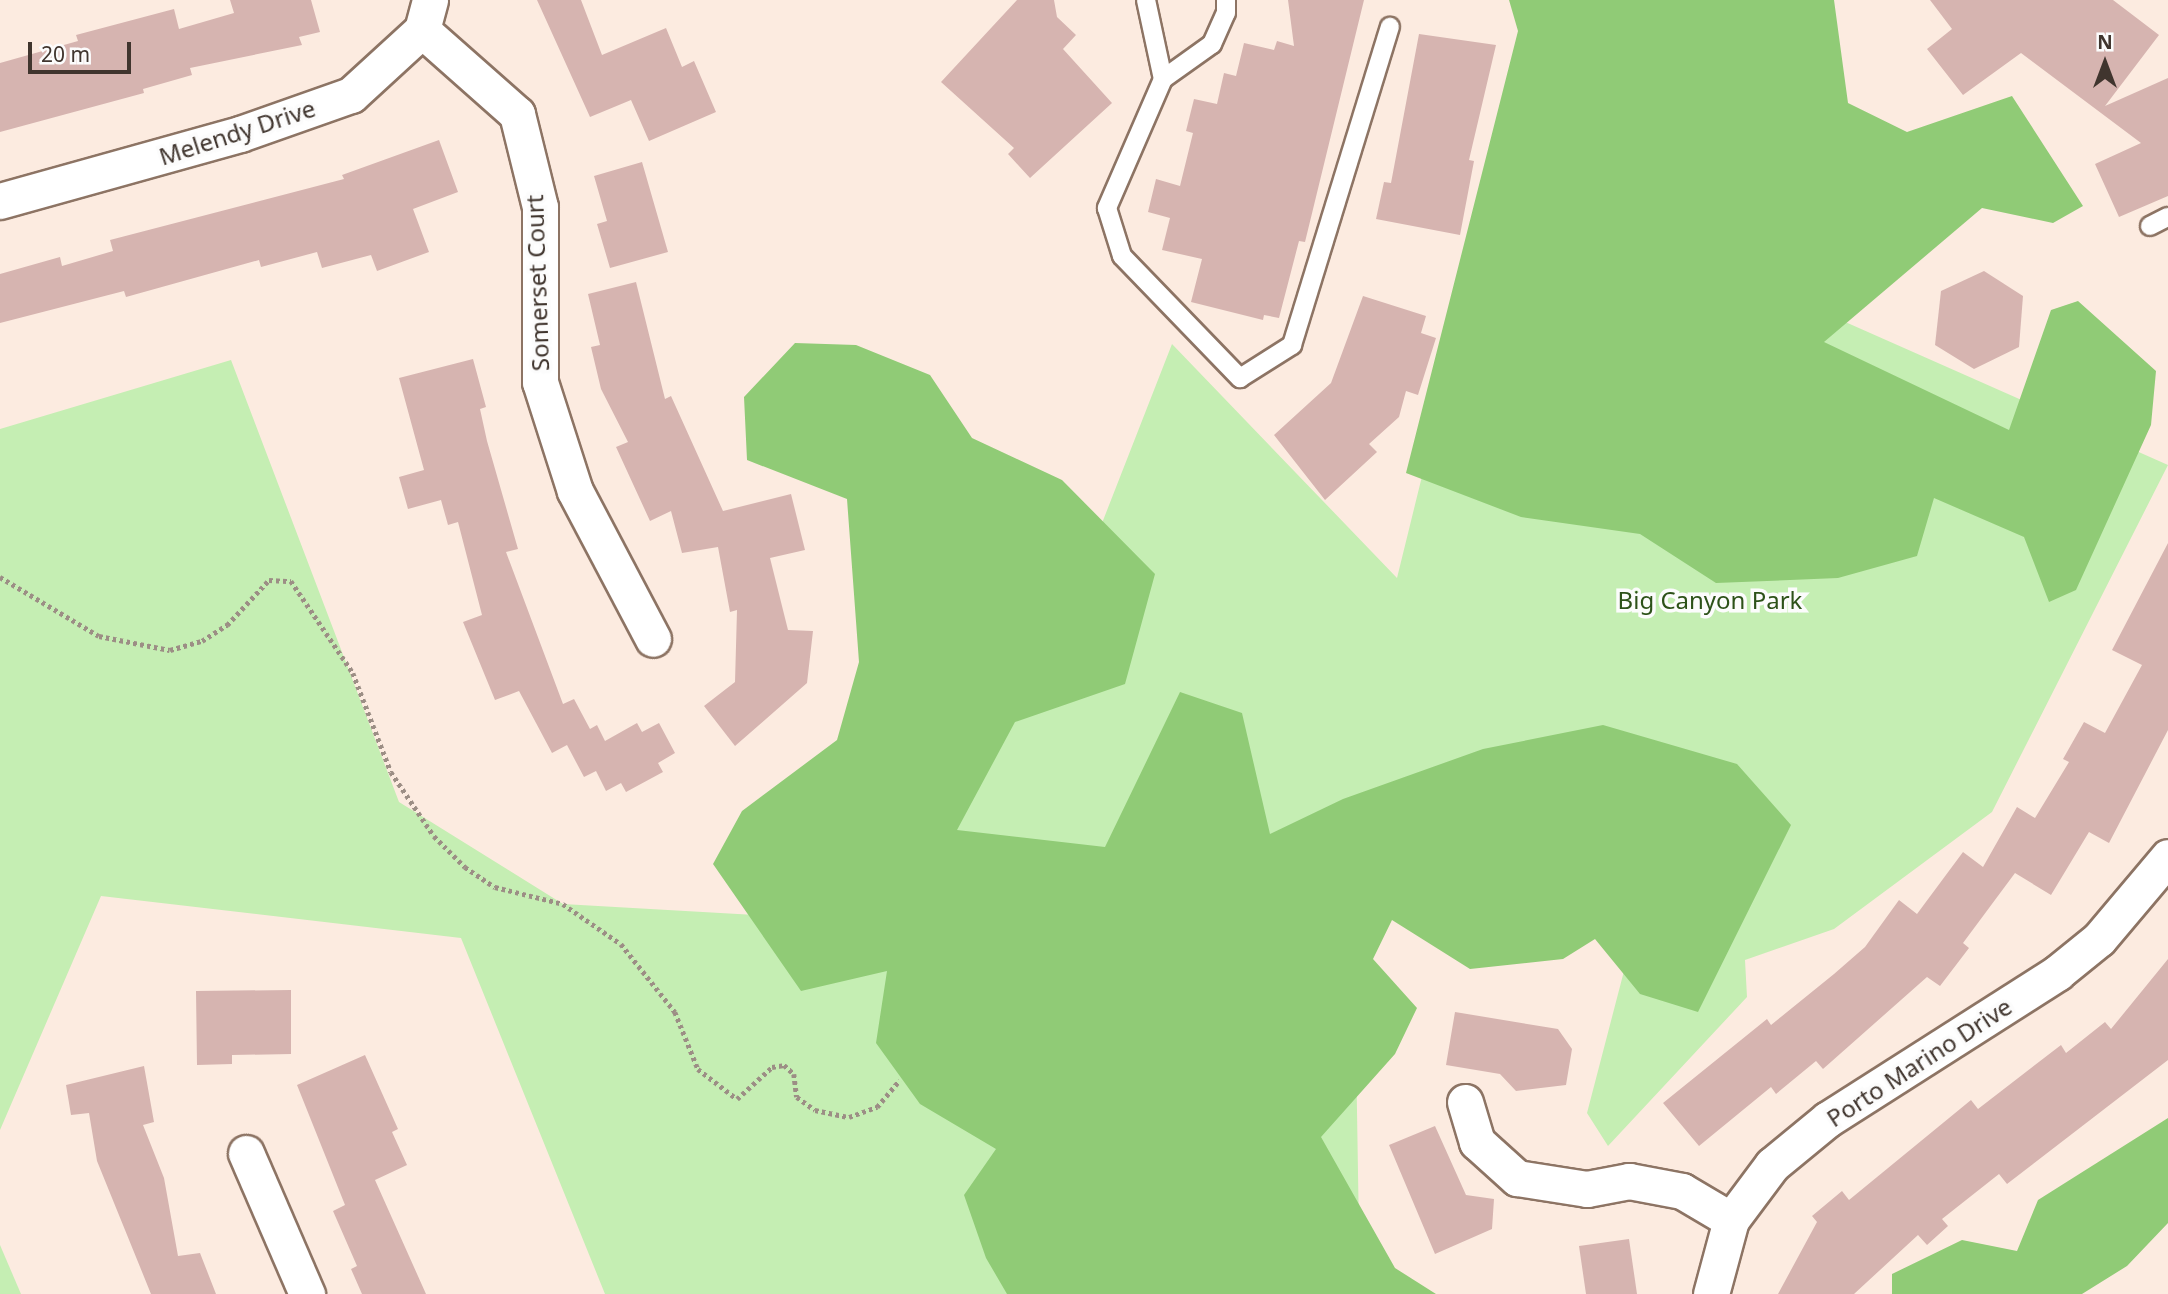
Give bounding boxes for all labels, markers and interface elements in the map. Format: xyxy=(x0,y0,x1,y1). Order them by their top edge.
scale bar xyxy=(32,28,135,72)
north arrow xyxy=(2070,28,2140,98)
text: N xyxy=(2097,29,2113,55)
text: 20 m xyxy=(41,40,90,68)
street label: Melendy Drive xyxy=(155,93,319,171)
street label: Somerset Court xyxy=(520,194,554,372)
park label: Big Canyon Park xyxy=(1618,586,1802,614)
street label: Porto Marino Drive xyxy=(1821,991,2017,1133)

